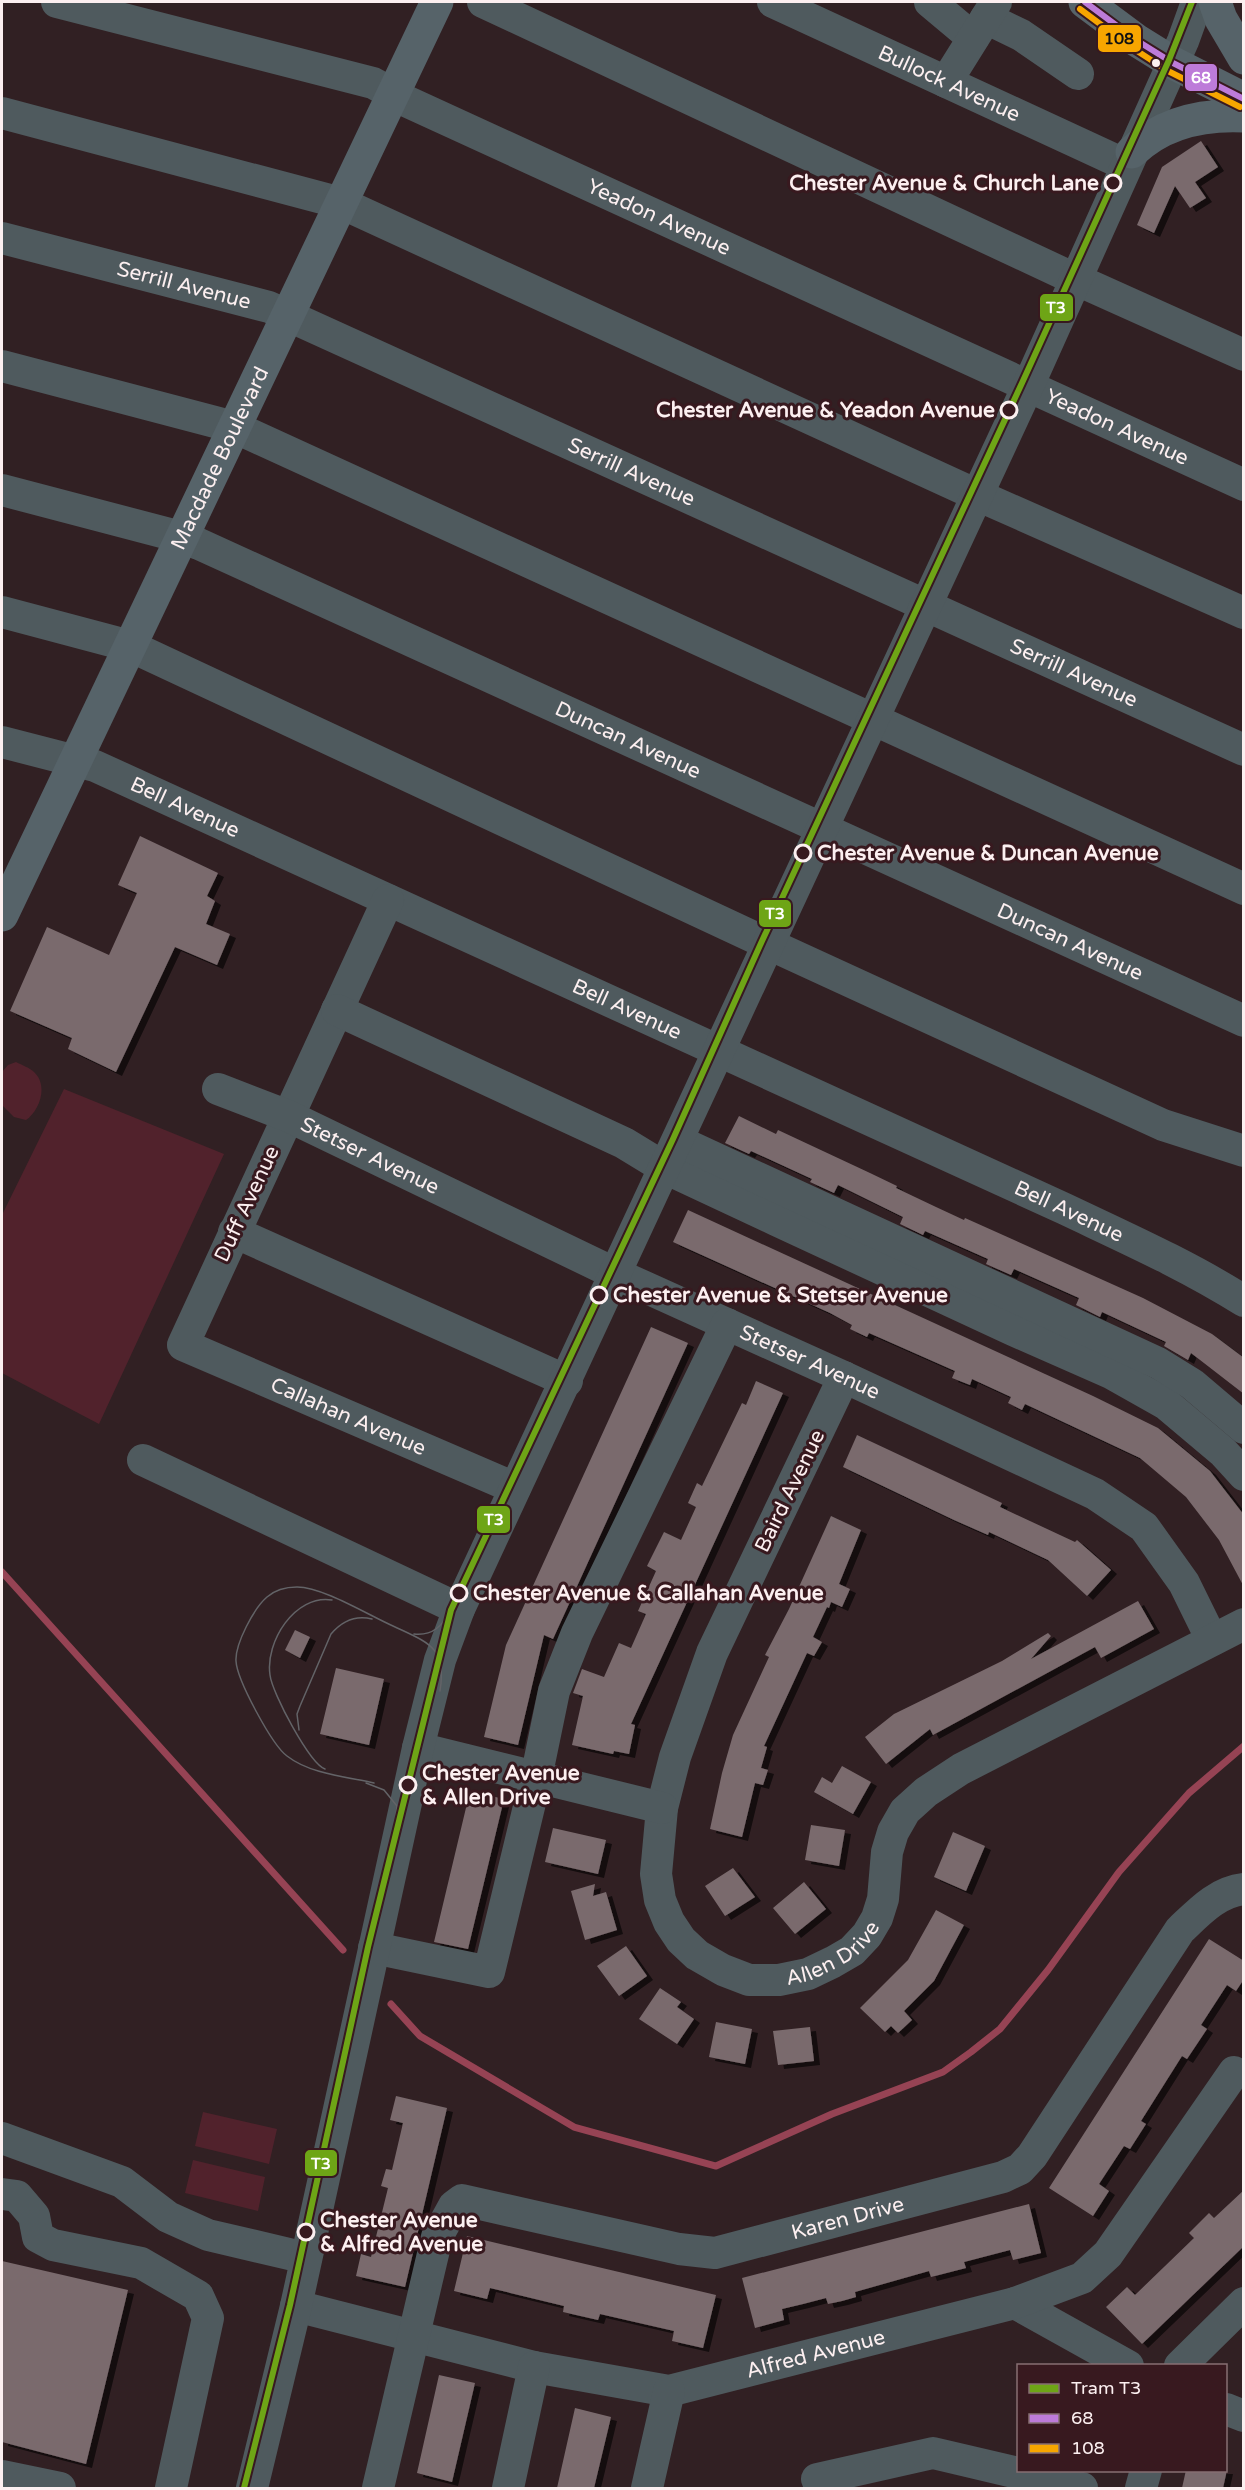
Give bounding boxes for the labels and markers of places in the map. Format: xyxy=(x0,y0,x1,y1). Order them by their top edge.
unlabelled marker xyxy=(1150,57,1162,69)
place label: Chester Avenue & Church Lane xyxy=(789,171,1099,196)
marker: Chester Avenue & Church Lane xyxy=(1104,174,1122,192)
place label: Chester Avenue & Yeadon Avenue xyxy=(656,398,995,423)
marker: Chester Avenue & Yeadon Avenue xyxy=(1000,401,1018,419)
place label: Chester Avenue & Duncan Avenue xyxy=(817,841,1159,866)
marker: Chester Avenue & Duncan Avenue xyxy=(794,844,812,862)
place label: Chester Avenue & Stetser Avenue xyxy=(613,1283,948,1308)
marker: Chester Avenue & Stetser Avenue xyxy=(590,1286,608,1304)
place label: Chester Avenue & Callahan Avenue xyxy=(473,1581,824,1606)
marker: Chester Avenue & Callahan Avenue xyxy=(450,1584,468,1602)
place label: Chester Avenue & Allen Drive xyxy=(422,1761,580,1810)
marker: Chester Avenue & Allen Drive xyxy=(399,1776,417,1794)
place label: Chester Avenue & Alfred Avenue xyxy=(320,2208,483,2257)
marker: Chester Avenue & Alfred Avenue xyxy=(297,2223,315,2241)

